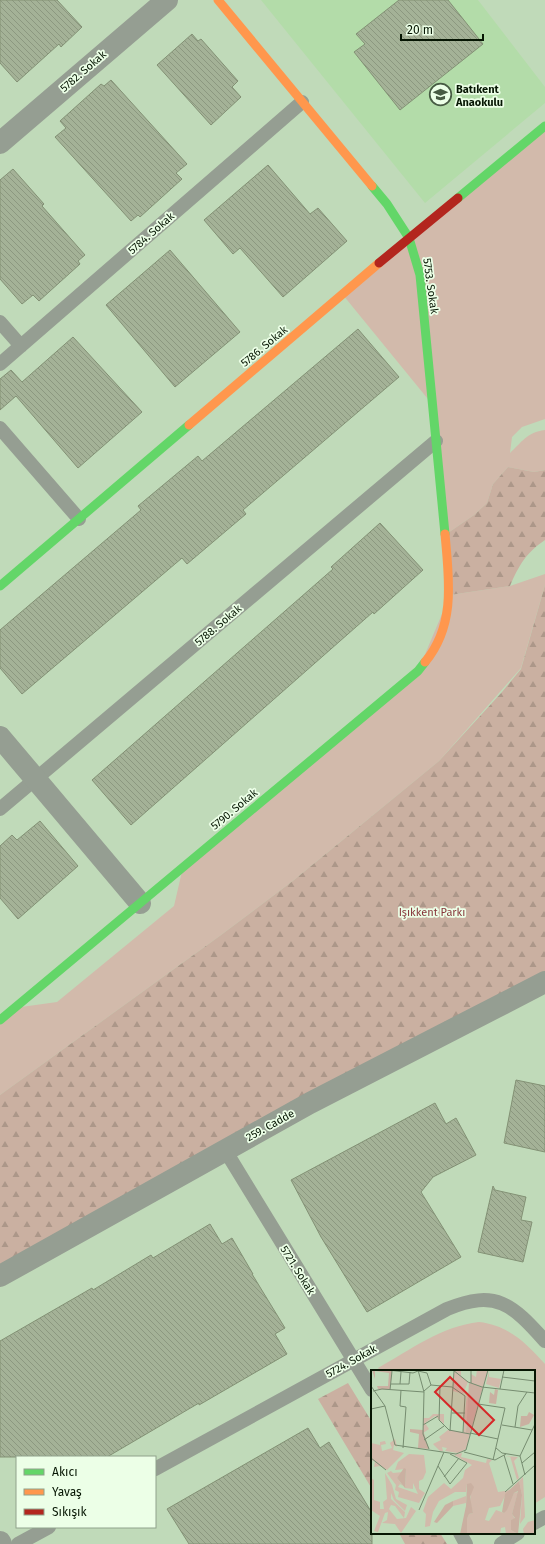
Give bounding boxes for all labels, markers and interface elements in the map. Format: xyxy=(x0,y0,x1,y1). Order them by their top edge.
scale bar xyxy=(401,16,483,42)
text: 20 m xyxy=(407,23,433,37)
street label: 5782. Sokak xyxy=(58,48,109,95)
school or university icon: Batıkent Anaokulu xyxy=(428,82,454,108)
place label: Batıkent Anaokulu xyxy=(455,83,503,109)
street label: 5784. Sokak xyxy=(126,210,177,257)
street label: 5753. Sokak xyxy=(420,257,441,315)
street label: 5786. Sokak xyxy=(238,323,291,370)
street label: 5788. Sokak xyxy=(192,602,245,649)
street label: 5790. Sokak xyxy=(208,786,261,833)
park label: Işıkkent Parkı xyxy=(399,906,465,919)
street label: 259. Cadde xyxy=(244,1107,297,1144)
street label: 5721. Sokak xyxy=(277,1244,318,1297)
street label: 5724. Sokak xyxy=(324,1342,379,1381)
inset map xyxy=(371,1370,535,1534)
legend xyxy=(16,1456,156,1528)
text: Akıcı xyxy=(52,1465,78,1479)
text: Yavaş xyxy=(52,1485,82,1499)
text: Sıkışık xyxy=(52,1505,87,1519)

